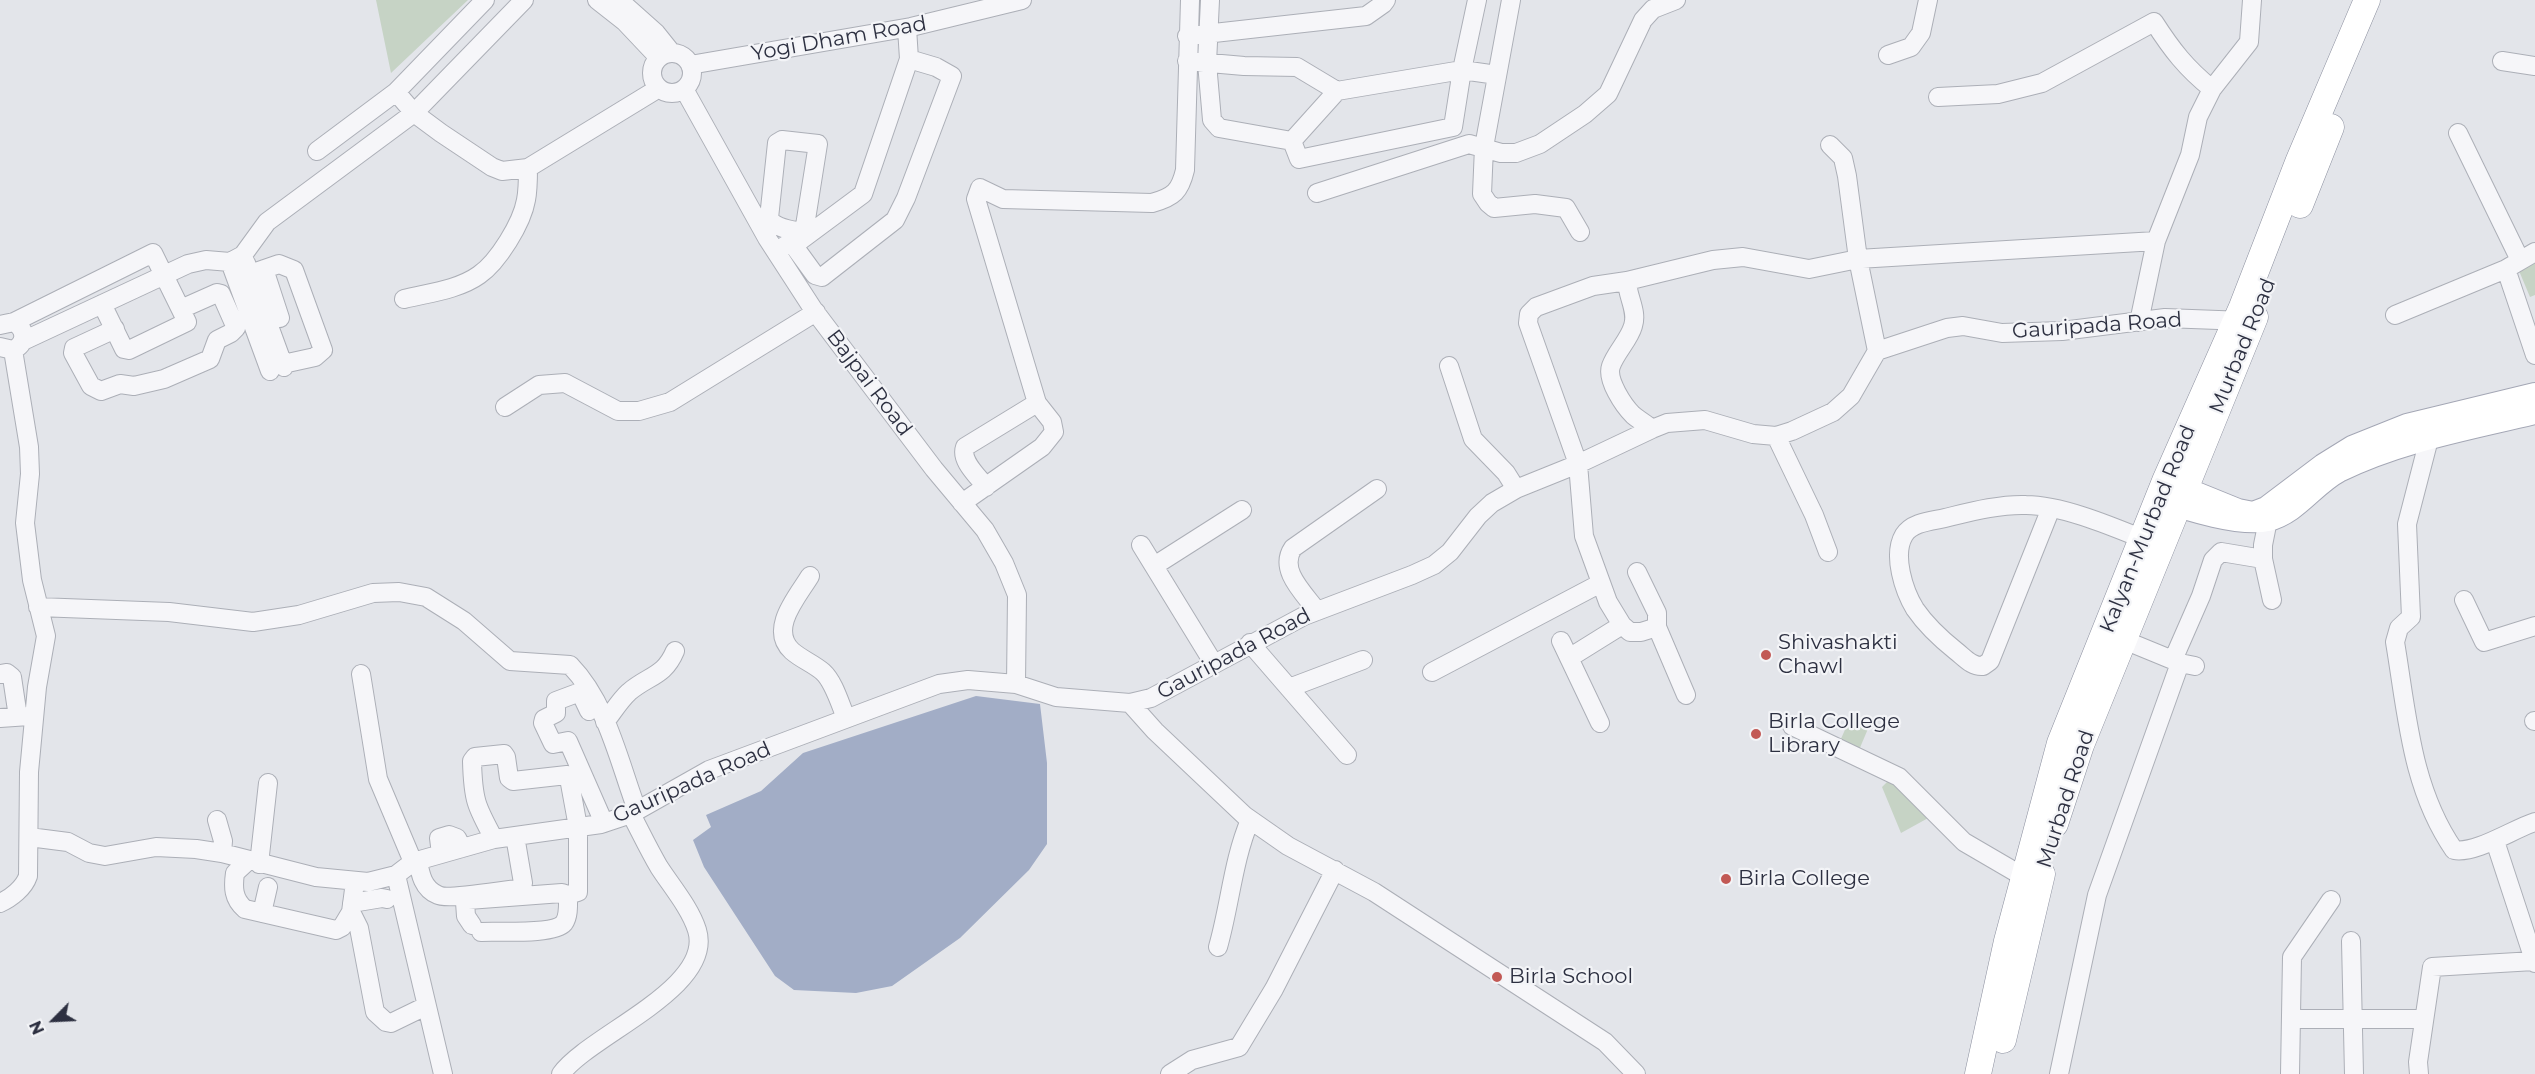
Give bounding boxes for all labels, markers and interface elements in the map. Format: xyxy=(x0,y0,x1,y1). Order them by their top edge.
street label: Yogi Dham Road xyxy=(749,11,929,67)
street label: Murbad Road xyxy=(2204,275,2282,417)
street label: Gauripada Road xyxy=(2011,307,2183,345)
street label: Bajpai Road xyxy=(821,325,917,441)
street label: Kalyan-Murbad Road xyxy=(2095,421,2201,637)
street label: Gauripada Road xyxy=(1153,603,1315,705)
place label: Shivashakti Chawl xyxy=(1778,630,1898,680)
marker: Shivashakti Chawl xyxy=(1759,648,1773,662)
place label: Birla College Library xyxy=(1768,709,1900,759)
marker: Birla College Library xyxy=(1749,727,1763,741)
street label: Murbad Road xyxy=(2032,727,2100,871)
street label: Gauripada Road xyxy=(609,737,775,829)
place label: Birla College xyxy=(1738,866,1870,892)
marker: Birla College xyxy=(1719,872,1733,886)
place label: Birla School xyxy=(1509,964,1633,990)
marker: Birla School xyxy=(1490,970,1504,984)
north arrow xyxy=(24,990,84,1050)
text: N xyxy=(26,1018,48,1037)

